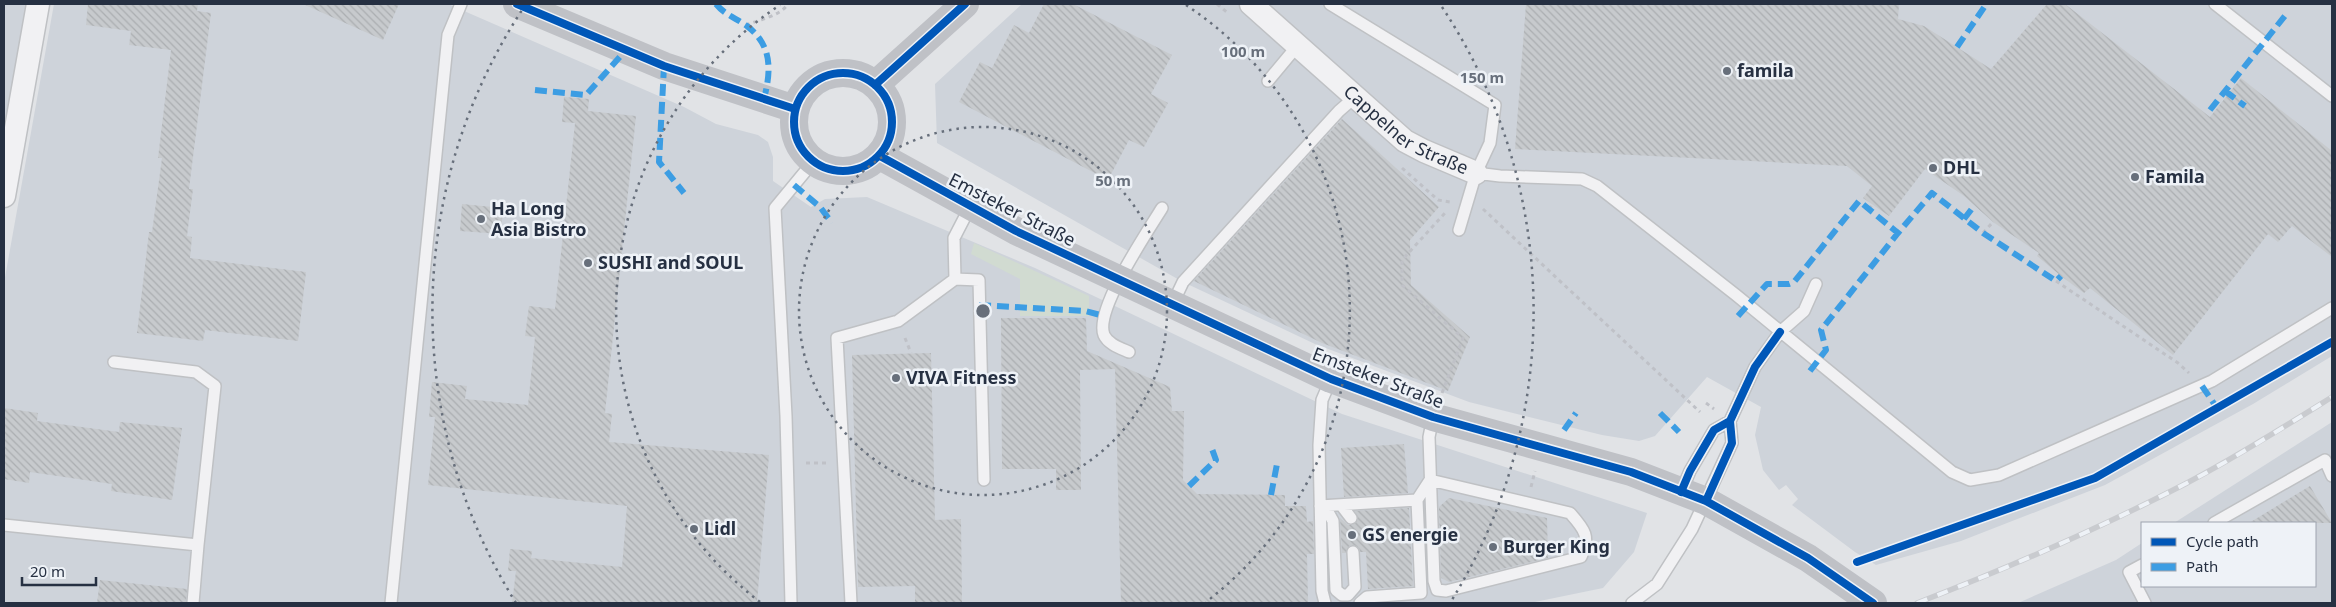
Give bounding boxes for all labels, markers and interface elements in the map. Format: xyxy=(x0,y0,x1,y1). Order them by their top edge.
text: 100 m xyxy=(1221,41,1265,61)
place label: famila xyxy=(1737,58,1794,82)
marker: famila xyxy=(1721,65,1733,77)
text: 150 m xyxy=(1460,67,1504,87)
street label: Cappelner Straße xyxy=(1339,79,1472,179)
place label: DHL xyxy=(1943,155,1980,179)
marker: DHL xyxy=(1927,162,1939,174)
place label: Famila xyxy=(2145,164,2205,188)
street label: Emsteker Straße xyxy=(945,167,1080,251)
text: 50 m xyxy=(1095,170,1131,190)
marker: Famila xyxy=(2129,171,2141,183)
place label: Ha Long Asia Bistro xyxy=(491,196,586,241)
marker: Ha Long Asia Bistro xyxy=(475,213,487,225)
place label: SUSHI and SOUL xyxy=(598,250,743,274)
marker: SUSHI and SOUL xyxy=(582,257,594,269)
centre of rings xyxy=(974,302,992,320)
street label: Emsteker Straße xyxy=(1309,341,1448,413)
place label: VIVA Fitness xyxy=(906,365,1016,389)
marker: VIVA Fitness xyxy=(890,372,902,384)
place label: Lidl xyxy=(704,516,736,540)
place label: GS energie xyxy=(1362,522,1458,546)
legend xyxy=(2141,522,2316,587)
marker: Lidl xyxy=(688,523,700,535)
marker: GS energie xyxy=(1346,529,1358,541)
text: Cycle path xyxy=(2186,531,2259,551)
place label: Burger King xyxy=(1503,534,1610,558)
marker: Burger King xyxy=(1487,541,1499,553)
scale bar xyxy=(22,554,96,586)
text: Path xyxy=(2186,556,2218,576)
text: 20 m xyxy=(30,561,65,581)

